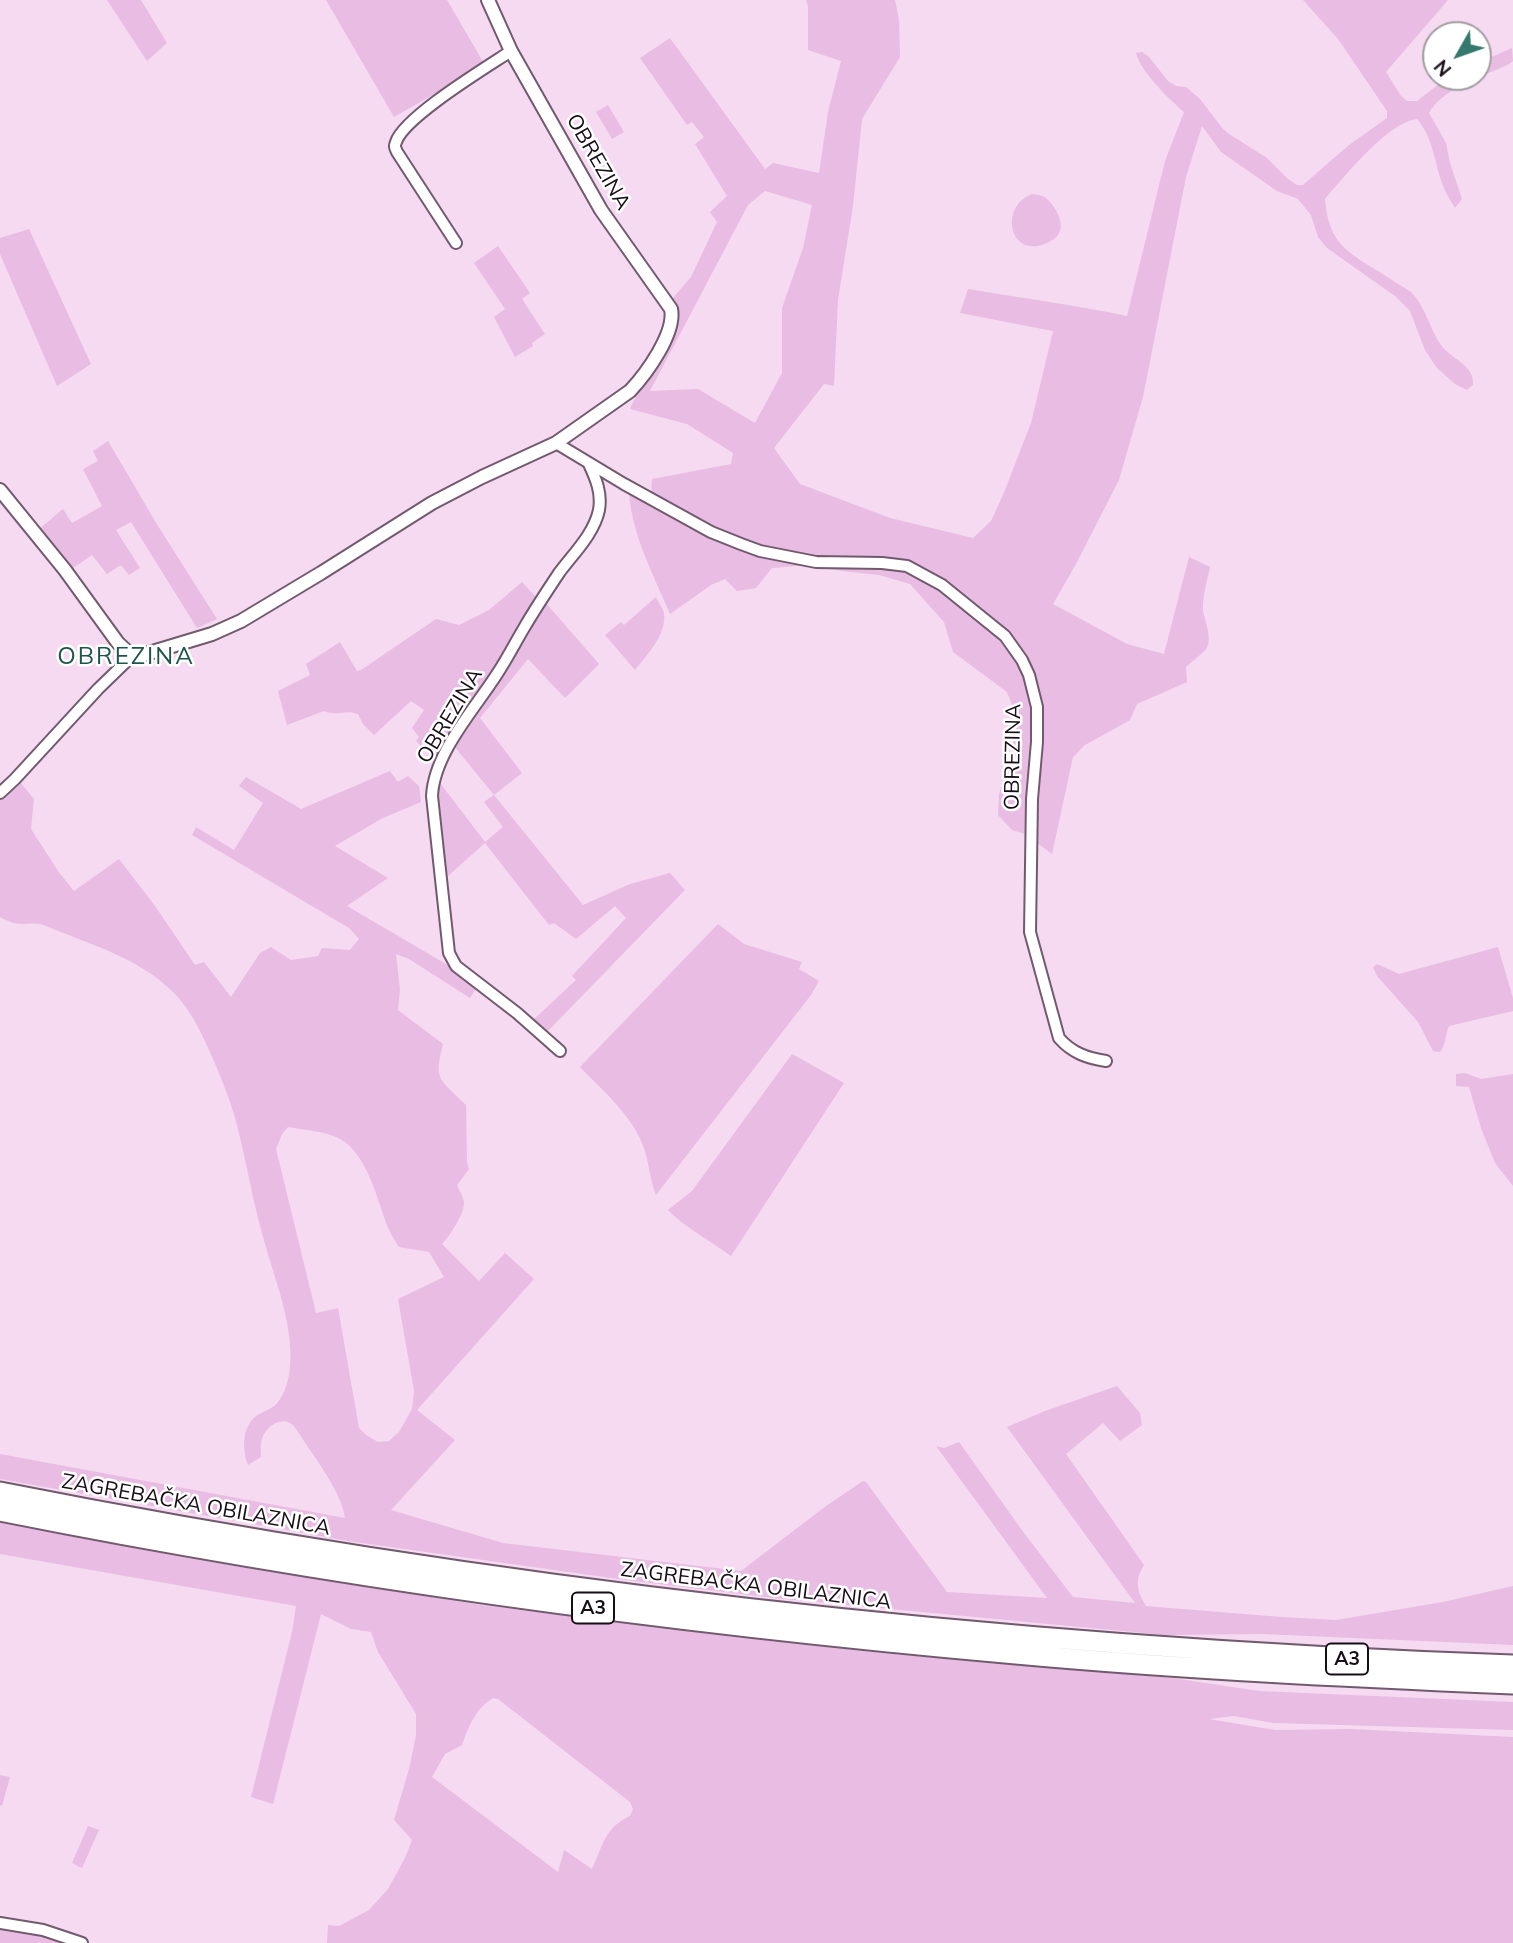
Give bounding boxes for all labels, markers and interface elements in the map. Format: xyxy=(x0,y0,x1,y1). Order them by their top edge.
north arrow xyxy=(1422,21,1492,91)
text: N xyxy=(1429,55,1456,81)
street label: OBREZINA xyxy=(560,110,636,214)
district label: OBREZINA xyxy=(58,643,194,671)
street label: OBREZINA xyxy=(412,664,488,768)
street label: OBREZINA xyxy=(999,704,1027,810)
street label: ZAGREBAČKA OBILAZNICA xyxy=(60,1469,332,1541)
street label: ZAGREBAČKA OBILAZNICA xyxy=(619,1557,893,1615)
road number: A3 xyxy=(572,1592,614,1624)
road number: A3 xyxy=(1326,1644,1368,1674)

